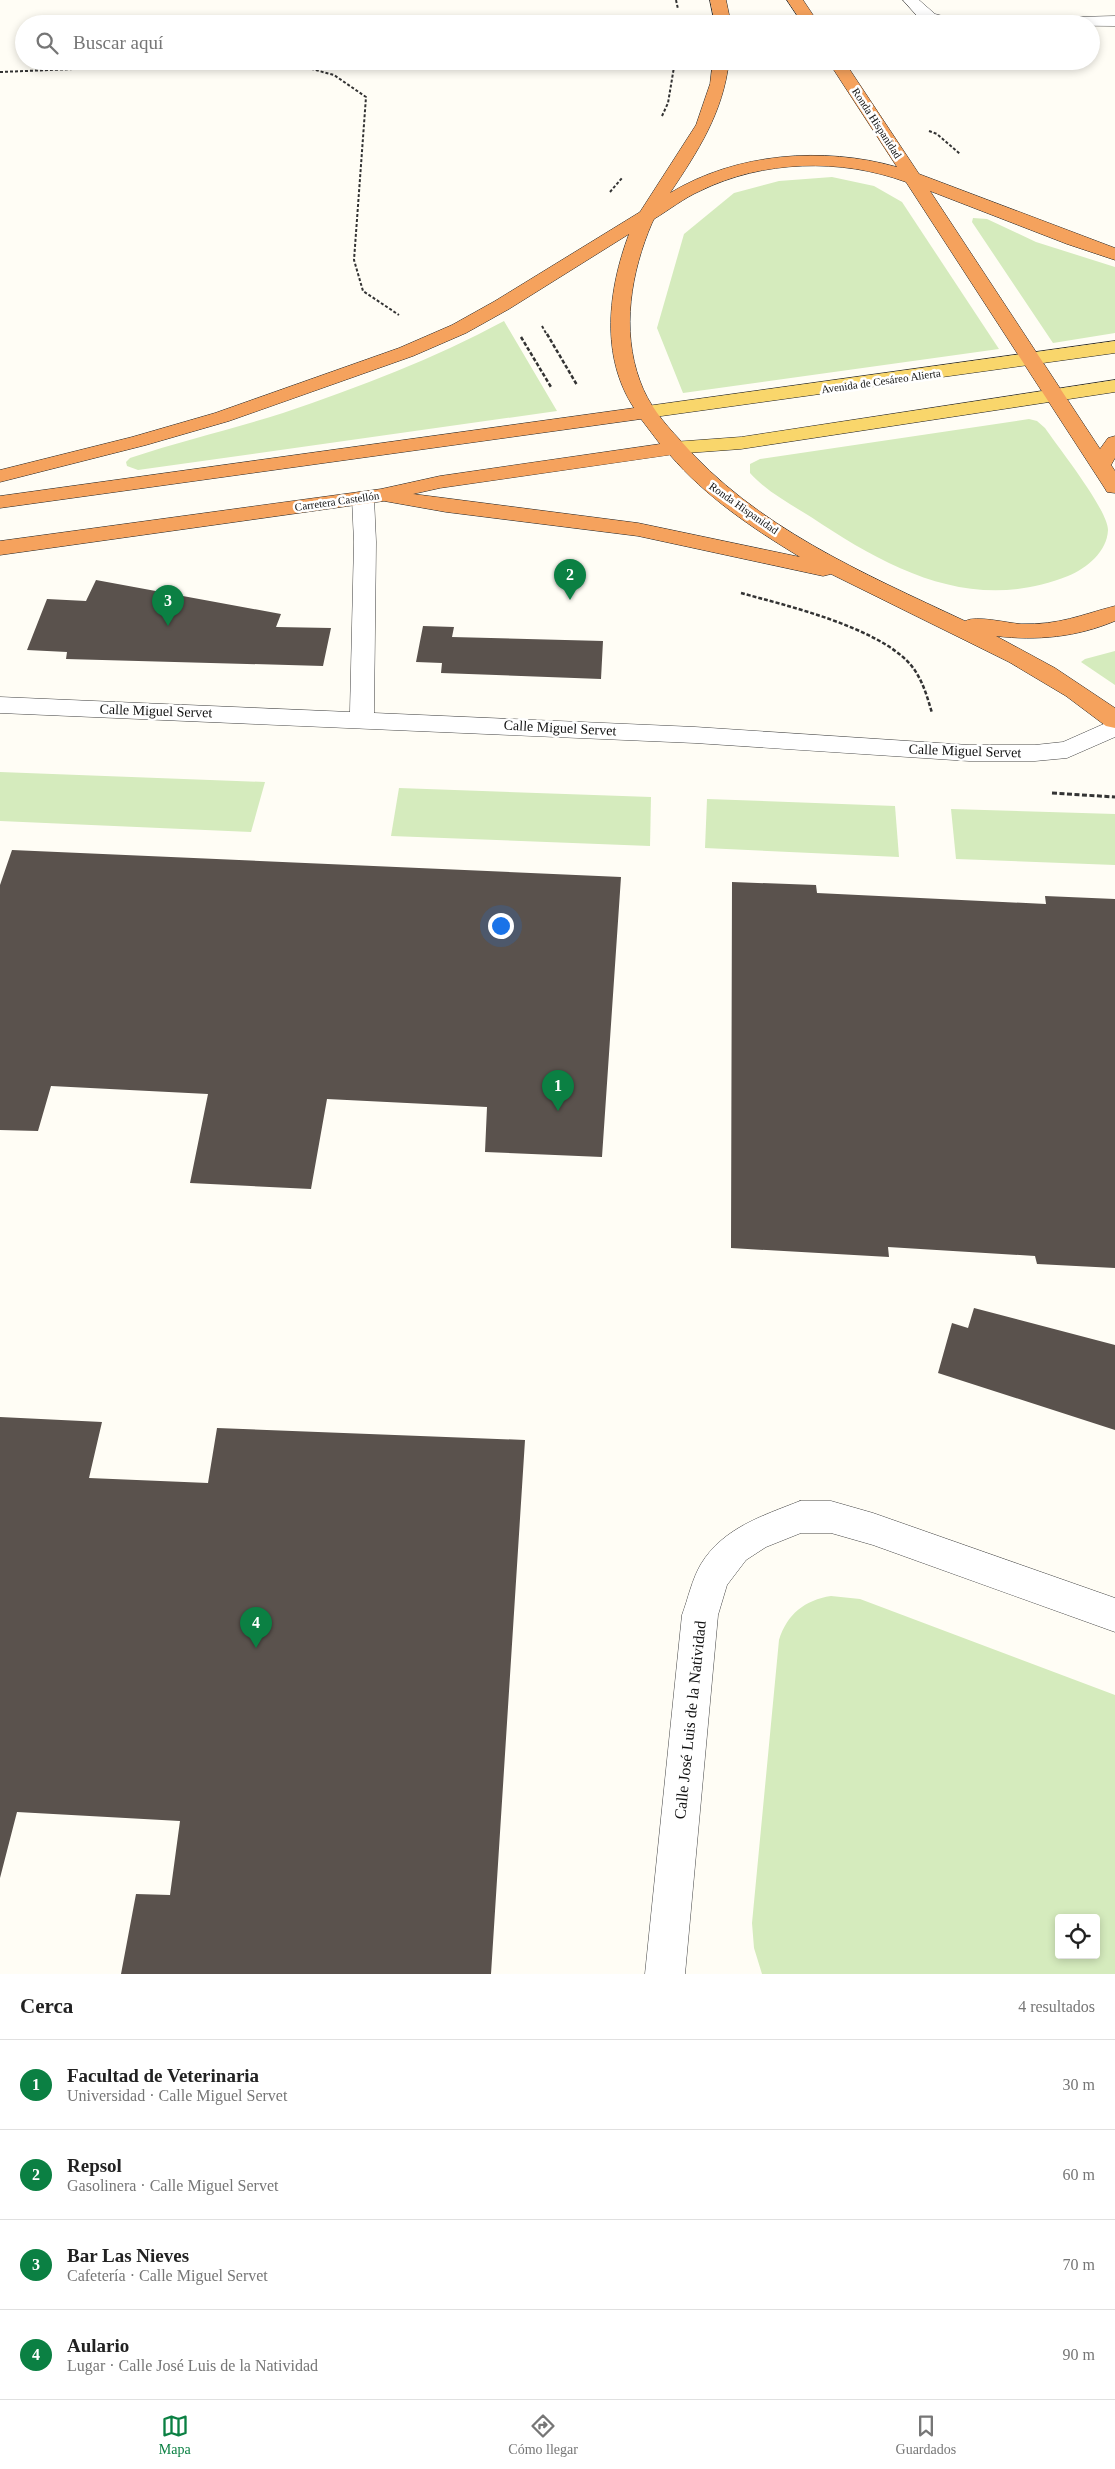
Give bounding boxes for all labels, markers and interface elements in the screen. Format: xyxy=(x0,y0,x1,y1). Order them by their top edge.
search box xyxy=(15,15,1100,70)
icon: search xyxy=(33,29,61,57)
text: Buscar aquí xyxy=(73,32,163,53)
street label: Ronda Hispanidad xyxy=(850,86,905,161)
street label: Avenida de Cesáreo Alierta xyxy=(821,367,942,395)
street label: Ronda Hispanidad xyxy=(707,480,781,537)
street label: Carretera Castellón xyxy=(294,489,381,513)
pin: 2 xyxy=(554,559,586,600)
pin: 3 xyxy=(152,585,184,626)
street label: Calle Miguel Servet xyxy=(99,702,213,720)
street label: Calle Miguel Servet xyxy=(503,718,617,738)
street label: Calle Miguel Servet xyxy=(908,742,1022,760)
your location xyxy=(488,913,514,939)
pin: 1 xyxy=(542,1070,574,1111)
pin: 4 xyxy=(240,1607,272,1648)
street label: Calle José Luis de la Natividad xyxy=(671,1620,709,1820)
map controls xyxy=(1055,1914,1100,1959)
button: locate xyxy=(1055,1914,1100,1959)
text: Cerca xyxy=(20,1994,73,2018)
text: 4 resultados xyxy=(1018,1998,1095,2015)
text: Facultad de Veterinaria xyxy=(67,2065,259,2086)
text: 1 xyxy=(32,2076,40,2093)
text: 30 m xyxy=(1063,2076,1095,2093)
text: Universidad · Calle Miguel Servet xyxy=(67,2087,287,2104)
text: Repsol xyxy=(67,2155,122,2176)
text: 2 xyxy=(32,2166,40,2183)
text: 60 m xyxy=(1063,2166,1095,2183)
text: Gasolinera · Calle Miguel Servet xyxy=(67,2177,279,2194)
text: Bar Las Nieves xyxy=(67,2245,189,2266)
text: 3 xyxy=(32,2256,40,2273)
text: 70 m xyxy=(1063,2256,1095,2273)
text: Cafetería · Calle Miguel Servet xyxy=(67,2267,268,2284)
text: Aulario xyxy=(67,2335,129,2356)
text: 4 xyxy=(32,2346,40,2363)
text: 90 m xyxy=(1063,2346,1095,2363)
text: Lugar · Calle José Luis de la Natividad xyxy=(67,2357,318,2374)
tab: Mapa xyxy=(159,2412,191,2458)
tab: Cómo llegar xyxy=(508,2412,578,2458)
tab: Guardados xyxy=(896,2412,956,2458)

